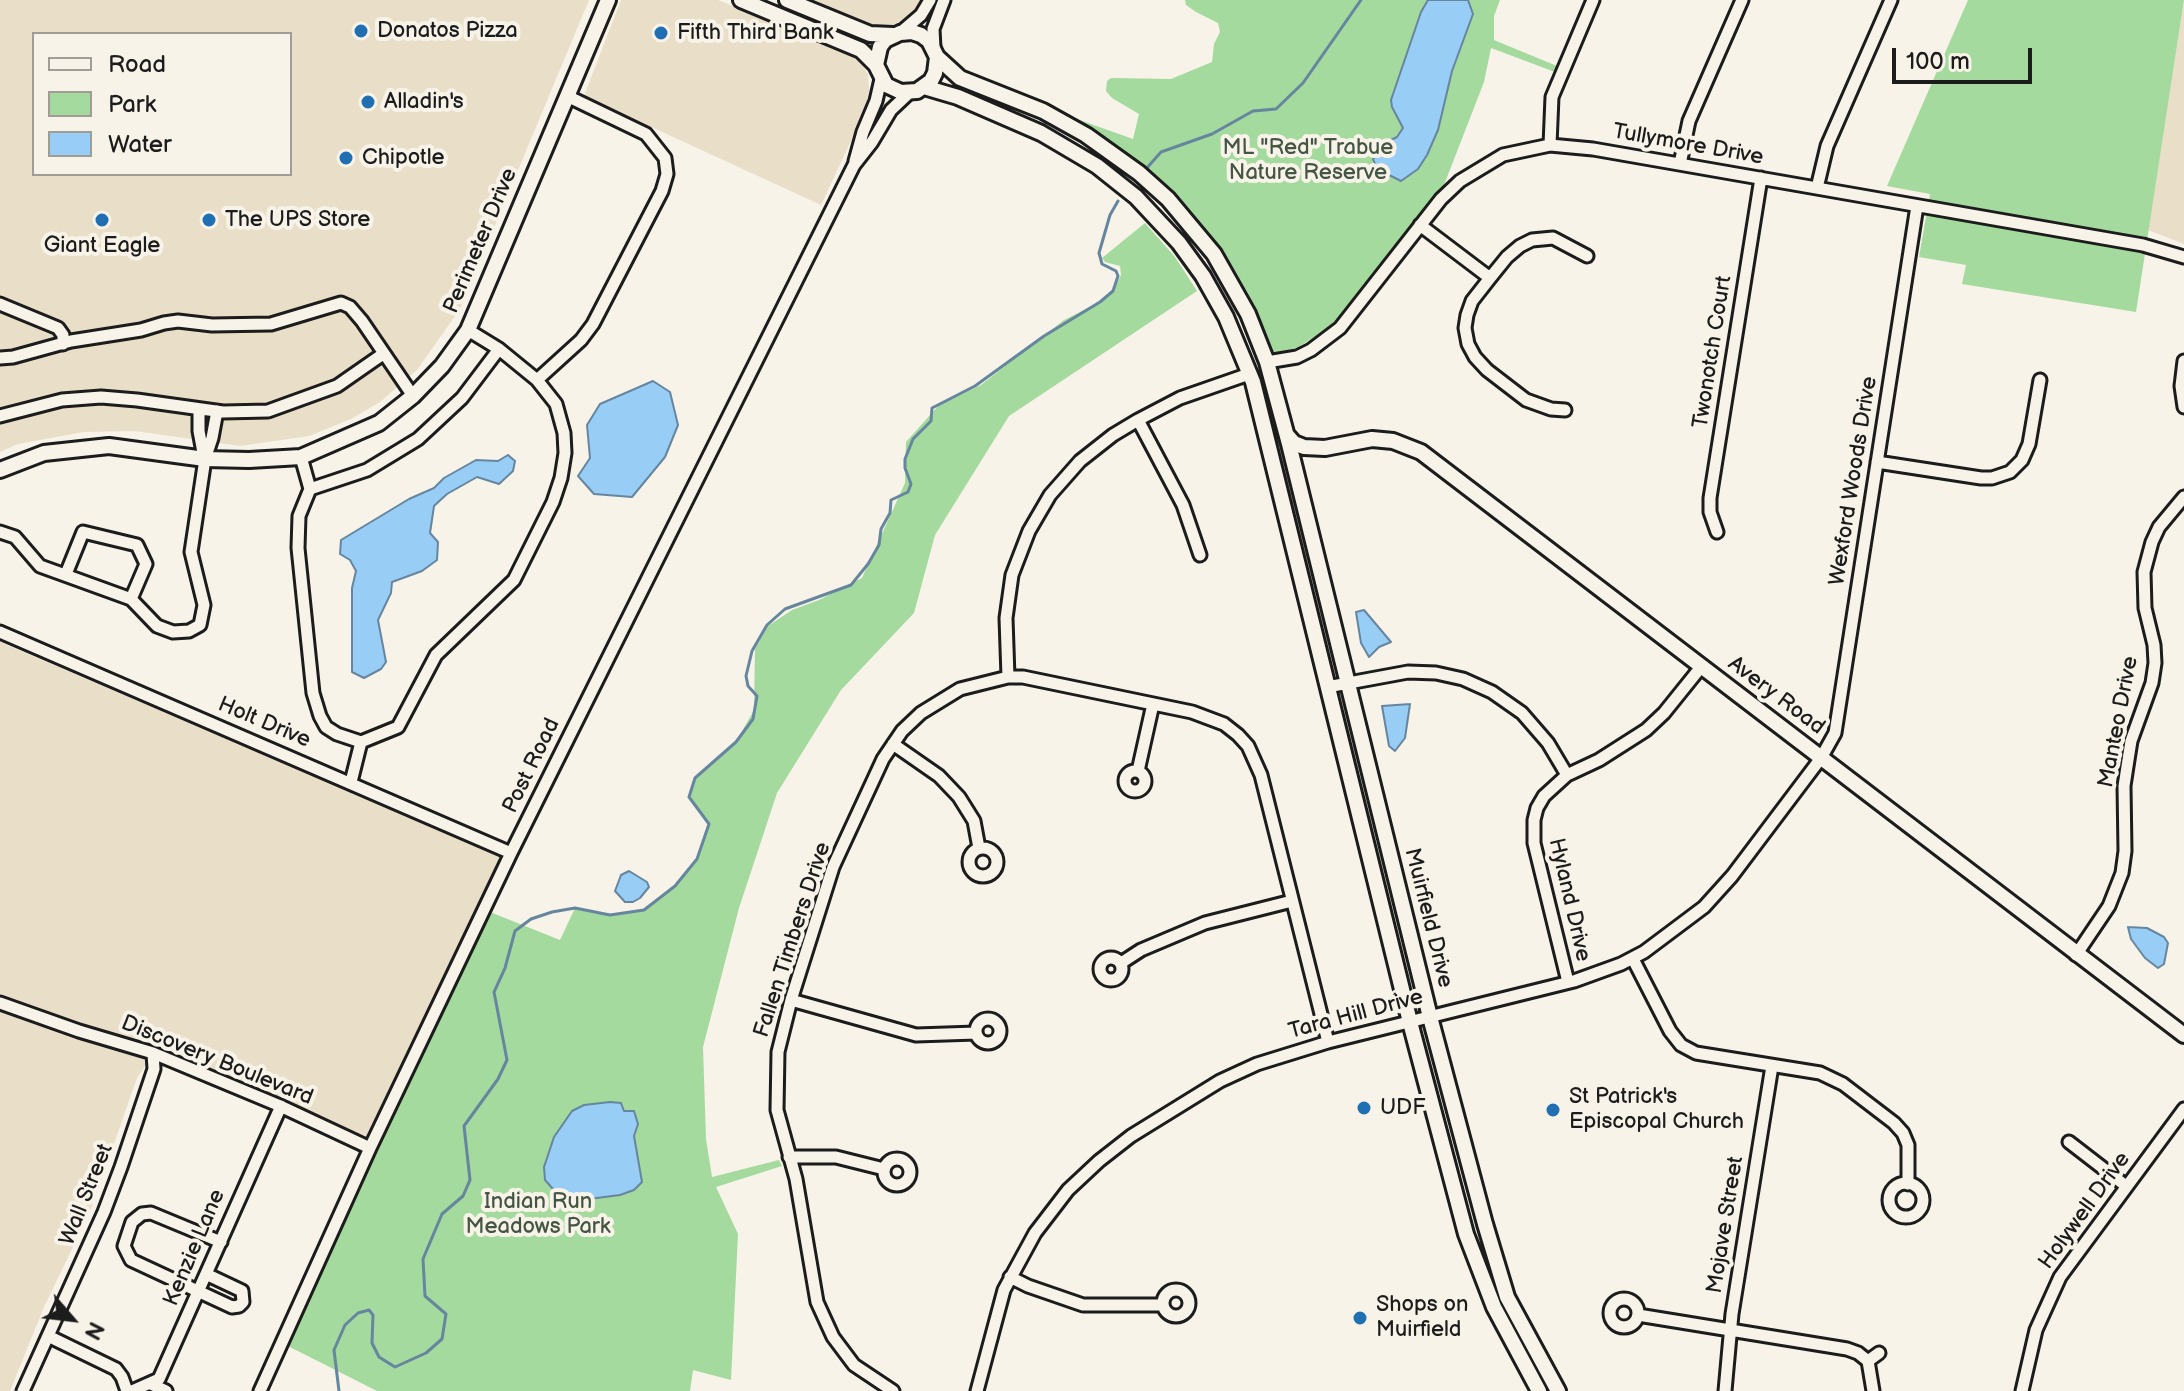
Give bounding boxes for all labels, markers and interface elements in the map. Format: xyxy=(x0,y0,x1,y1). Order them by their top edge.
place label: Donatos Pizza xyxy=(377,18,518,44)
place label: Fifth Third Bank xyxy=(677,20,834,46)
marker: Donatos Pizza xyxy=(352,22,370,40)
marker: Fifth Third Bank xyxy=(652,24,670,42)
legend xyxy=(32,32,292,176)
scale bar xyxy=(1896,32,2036,82)
text: 100 m xyxy=(1906,47,1970,76)
text: Road xyxy=(108,50,166,79)
place label: Alladin's xyxy=(384,89,464,115)
text: Park xyxy=(108,90,156,119)
marker: Alladin's xyxy=(359,93,377,111)
street label: Tullymore Drive xyxy=(1611,119,1765,171)
text: Water xyxy=(108,130,172,159)
park label: ML "Red" Trabue Nature Reserve xyxy=(1223,135,1393,186)
place label: Chipotle xyxy=(362,145,444,171)
marker: Chipotle xyxy=(337,149,355,167)
street label: Perimeter Drive xyxy=(439,164,523,318)
place label: The UPS Store xyxy=(225,207,370,233)
marker: Giant Eagle xyxy=(93,211,111,229)
marker: The UPS Store xyxy=(200,211,218,229)
place label: Giant Eagle xyxy=(44,233,160,259)
street label: Twonotch Court xyxy=(1688,274,1738,430)
street label: Wexford Woods Drive xyxy=(1824,375,1884,587)
street label: Avery Road xyxy=(1722,651,1830,741)
street label: Manteo Drive xyxy=(2093,654,2145,790)
street label: Holt Drive xyxy=(214,692,314,754)
street label: Post Road xyxy=(498,714,566,818)
street label: Hyland Drive xyxy=(1542,836,1596,964)
street label: Fallen Timbers Drive xyxy=(749,839,837,1041)
street label: Muirfield Drive xyxy=(1398,845,1458,991)
street label: Tara Hill Drive xyxy=(1286,984,1426,1046)
street label: Discovery Boulevard xyxy=(117,1010,317,1112)
place label: St Patrick's Episcopal Church xyxy=(1569,1084,1744,1136)
place label: UDF xyxy=(1380,1095,1425,1121)
marker: UDF xyxy=(1355,1099,1373,1117)
marker: St Patrick's Episcopal Church xyxy=(1544,1101,1562,1119)
street label: Wall Street xyxy=(55,1140,119,1250)
street label: Holywell Drive xyxy=(2034,1147,2136,1275)
street label: Mojave Street xyxy=(1702,1155,1750,1295)
street label: Kenzie Lane xyxy=(159,1186,231,1310)
park label: Indian Run Meadows Park xyxy=(465,1189,611,1240)
north arrow xyxy=(32,1279,112,1359)
place label: Shops on Muirfield xyxy=(1376,1292,1468,1344)
marker: Shops on Muirfield xyxy=(1351,1309,1369,1327)
text: N xyxy=(78,1317,109,1344)

